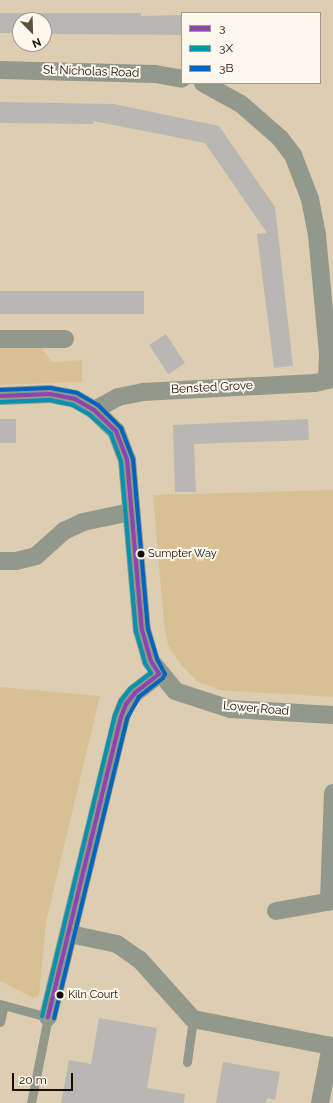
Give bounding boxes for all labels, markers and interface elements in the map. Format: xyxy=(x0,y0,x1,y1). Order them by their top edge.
north arrow xyxy=(12,12,52,52)
legend xyxy=(181,12,321,84)
text: 3 xyxy=(219,21,225,35)
text: N xyxy=(30,35,43,50)
text: 3X xyxy=(219,41,233,55)
text: 3B xyxy=(219,61,233,75)
street label: St. Nicholas Road xyxy=(42,63,140,81)
street label: Bensted Grove xyxy=(171,379,253,397)
place label: Sumpter Way xyxy=(148,547,217,561)
marker: Sumpter Way xyxy=(136,549,146,559)
street label: Lower Road xyxy=(222,699,290,719)
place label: Kiln Court xyxy=(68,988,118,1002)
marker: Kiln Court xyxy=(55,990,65,1000)
scale bar xyxy=(14,1065,75,1091)
text: 20 m xyxy=(19,1073,47,1087)

